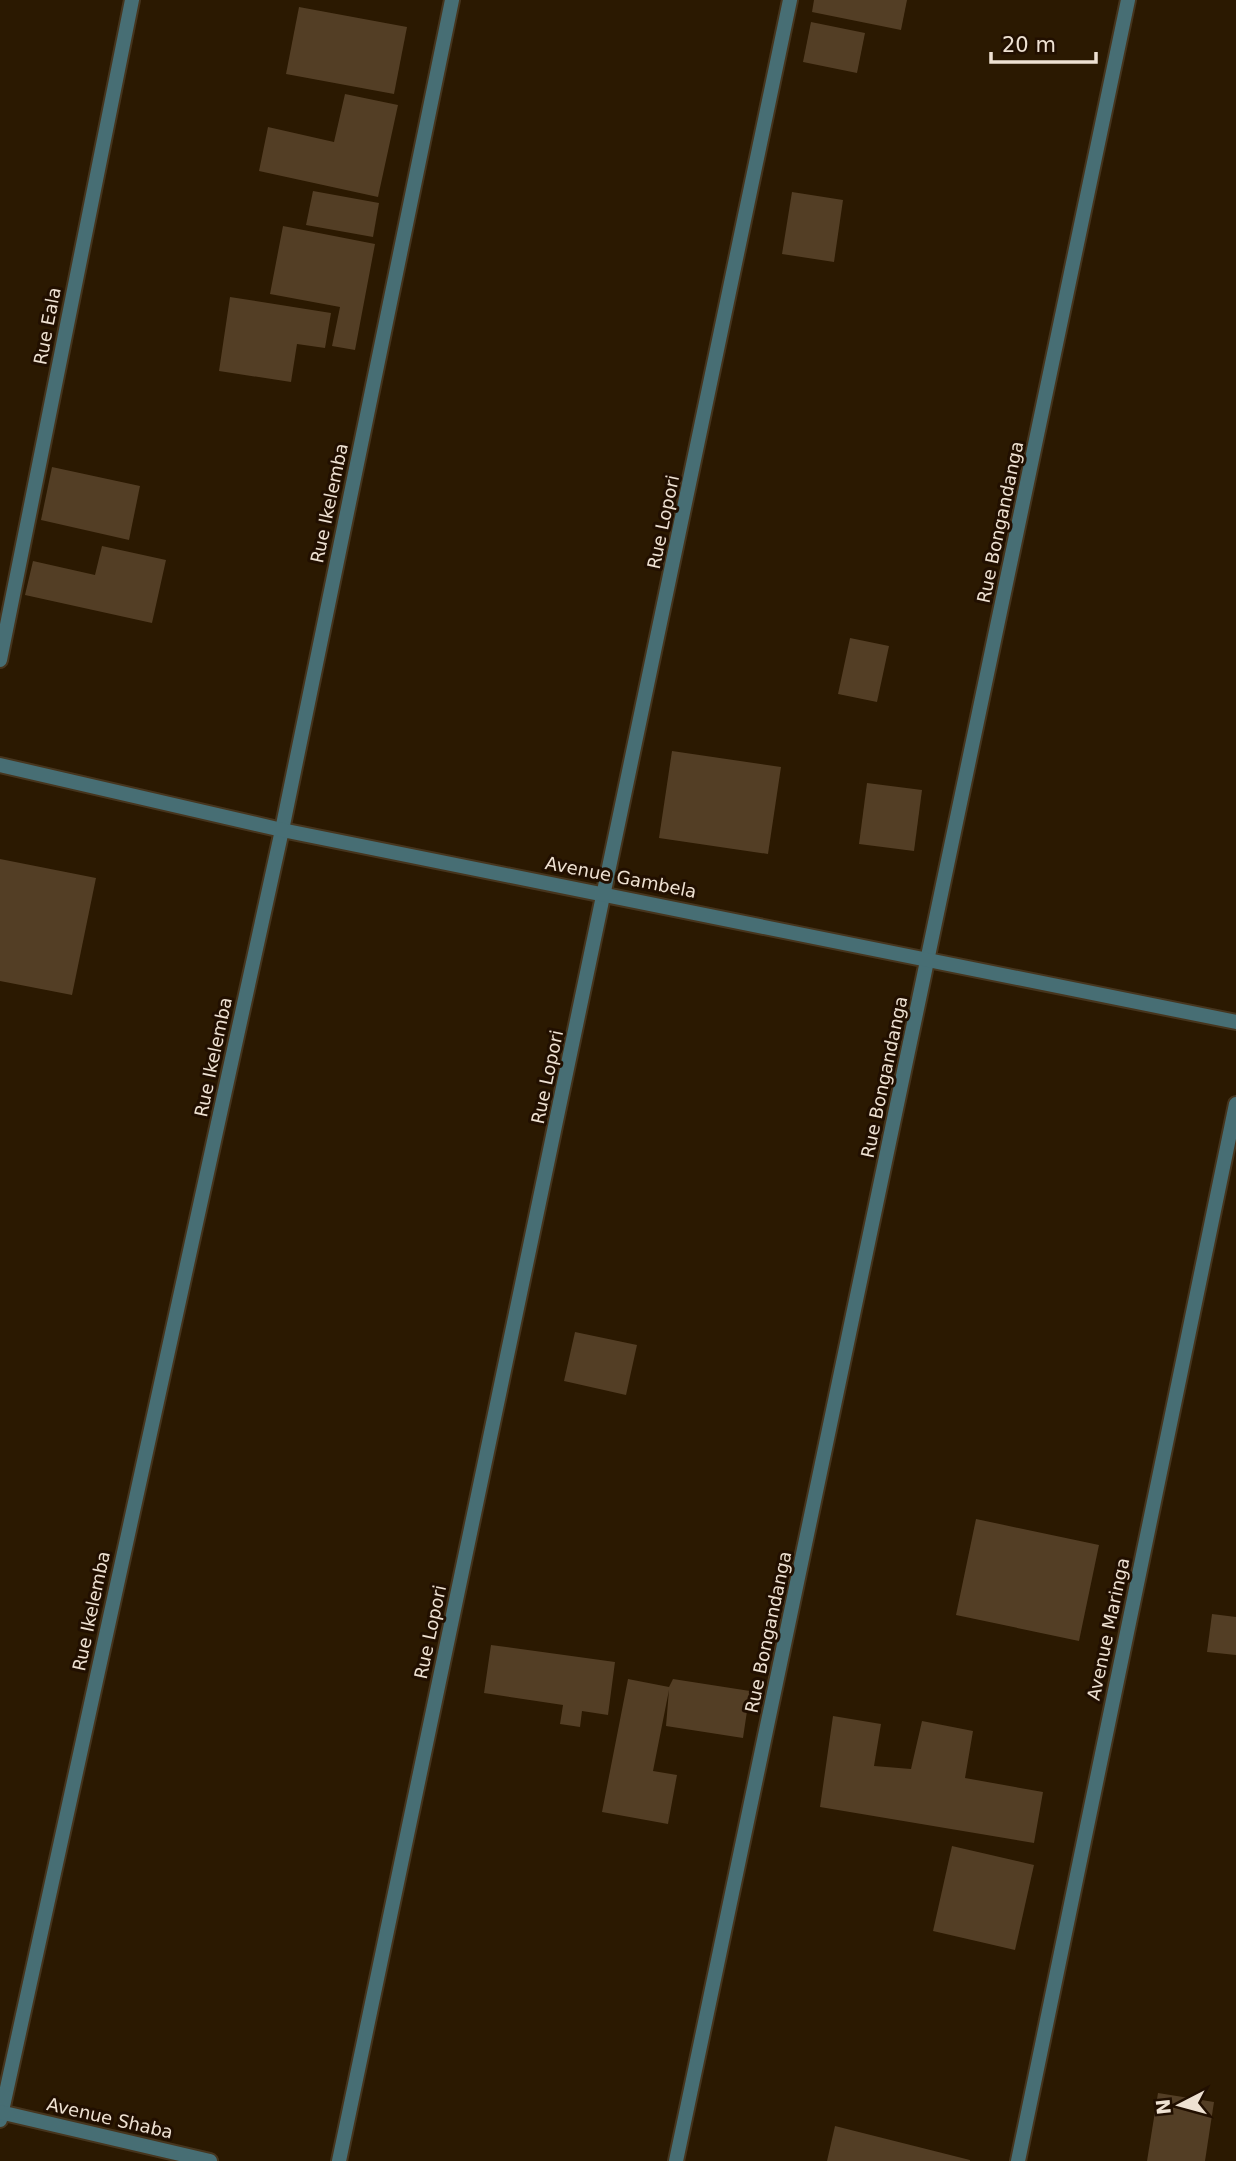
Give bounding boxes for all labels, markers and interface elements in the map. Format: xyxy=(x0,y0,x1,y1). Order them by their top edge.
scale bar xyxy=(991,21,1096,65)
text: 20 m xyxy=(1002,33,1056,57)
street label: Rue Eala xyxy=(29,286,65,366)
street label: Rue Bongandanga xyxy=(973,439,1027,605)
street label: Rue Ikelemba xyxy=(306,441,352,565)
street label: Rue Lopori xyxy=(643,473,683,571)
street label: Avenue Gambela xyxy=(544,852,698,902)
street label: Rue Bongandanga xyxy=(857,994,911,1160)
street label: Rue Ikelemba xyxy=(190,995,236,1119)
street label: Rue Lopori xyxy=(527,1028,567,1126)
street label: Rue Ikelemba xyxy=(68,1549,114,1673)
street label: Rue Bongandanga xyxy=(741,1549,795,1715)
street label: Avenue Maringa xyxy=(1083,1556,1133,1702)
street label: Rue Lopori xyxy=(410,1583,450,1681)
north arrow xyxy=(1145,2070,1215,2140)
street label: Avenue Shaba xyxy=(45,2093,175,2143)
text: N xyxy=(1151,2098,1175,2116)

